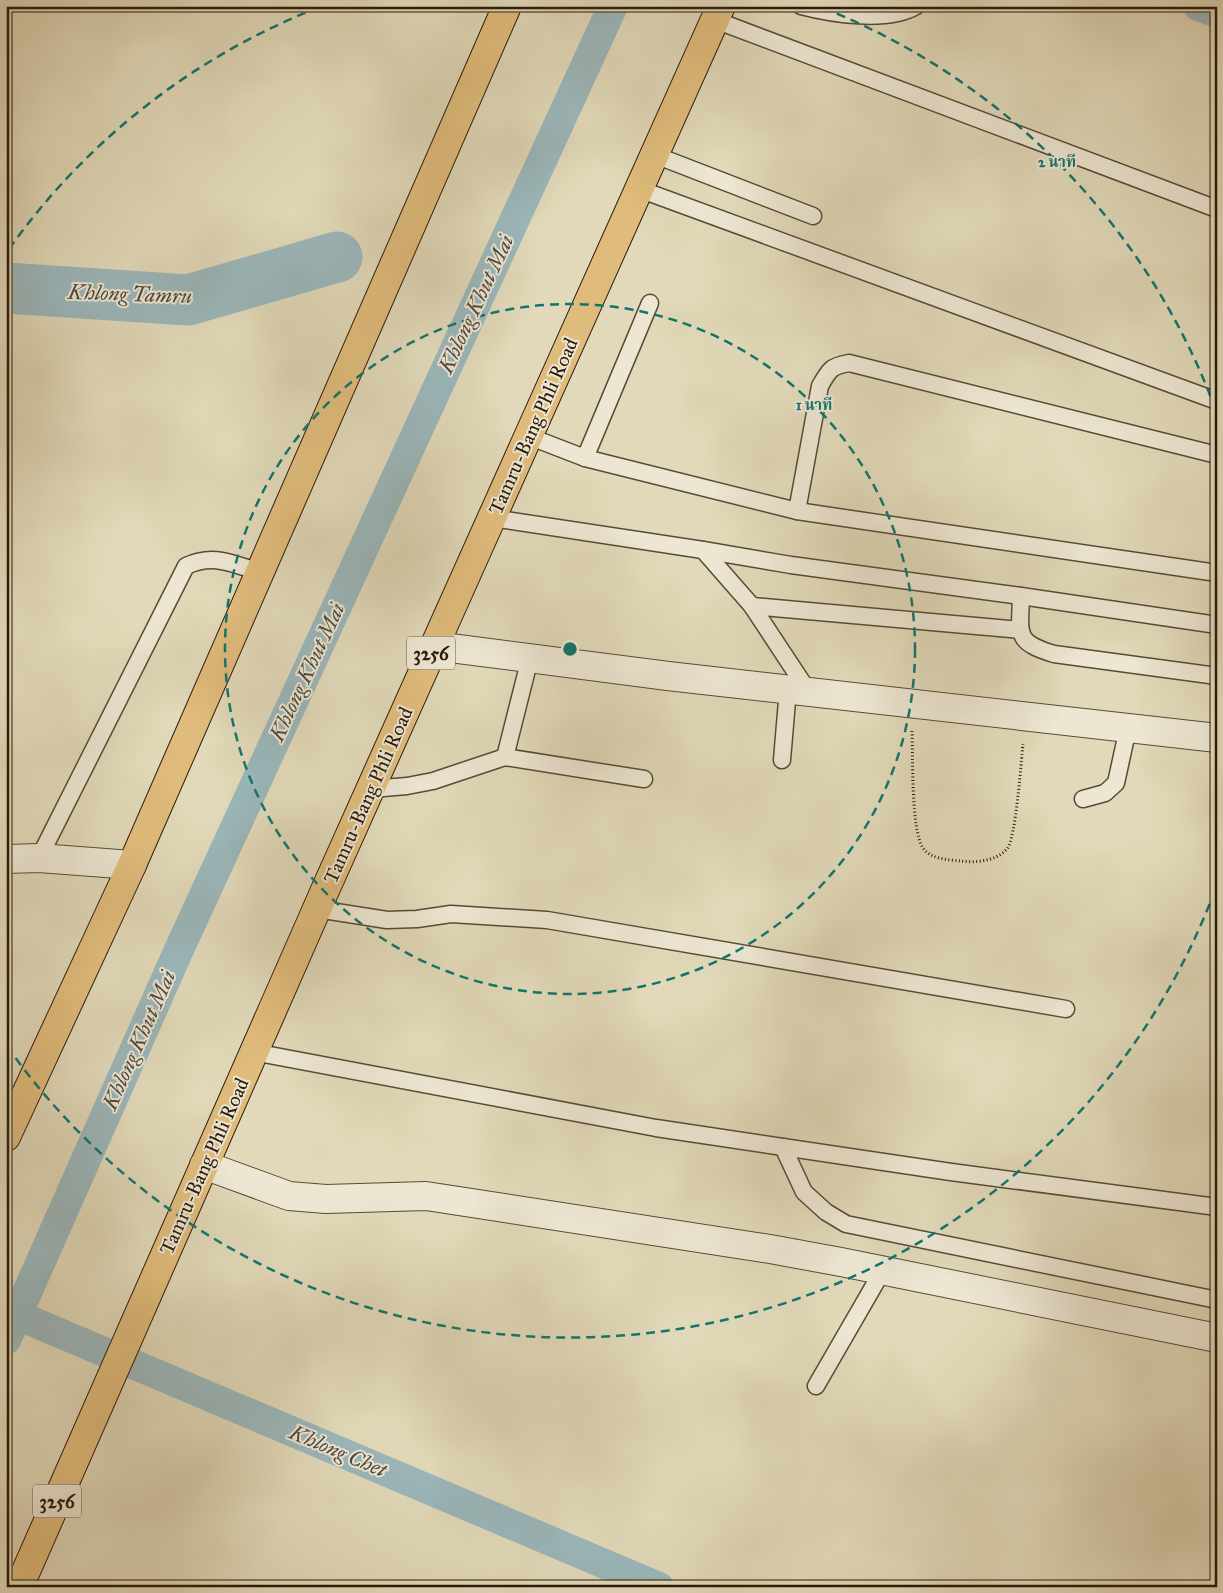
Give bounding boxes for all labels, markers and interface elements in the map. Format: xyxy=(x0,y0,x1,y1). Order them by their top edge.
text: 2 นาที xyxy=(1038,153,1076,171)
water label: Khlong Khut Mai xyxy=(432,231,519,378)
water label: Khlong Tamru xyxy=(67,279,192,309)
street label: Tamru-Bang Phli Road xyxy=(483,334,584,518)
text: 1 นาที xyxy=(796,396,832,414)
water label: Khlong Khut Mai xyxy=(263,599,350,746)
road number: 3256 xyxy=(407,636,455,670)
centre of rings xyxy=(561,640,579,658)
street label: Tamru-Bang Phli Road xyxy=(318,703,419,887)
water label: Khlong Khut Mai xyxy=(96,966,181,1115)
street label: Tamru-Bang Phli Road xyxy=(154,1074,255,1258)
water label: Khlong Chet xyxy=(285,1419,392,1484)
road number: 3256 xyxy=(33,1484,81,1518)

